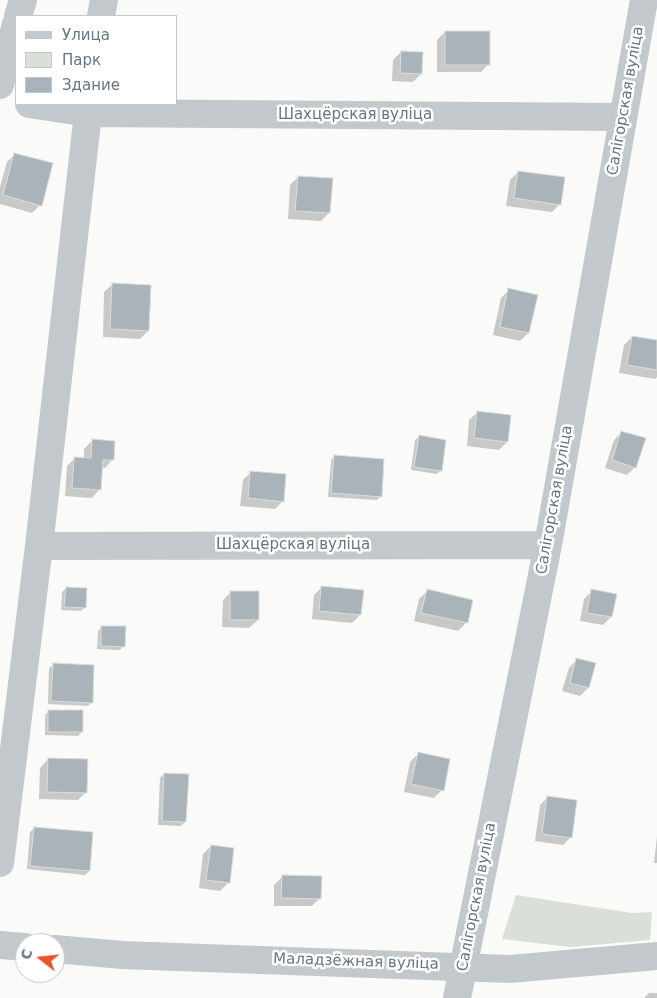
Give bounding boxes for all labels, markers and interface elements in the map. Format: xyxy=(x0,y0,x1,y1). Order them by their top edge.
legend xyxy=(15,15,178,105)
street label: Салігорская вуліца xyxy=(604,25,648,177)
text: Улица xyxy=(62,26,110,44)
text: Парк xyxy=(62,51,101,69)
text: Здание xyxy=(62,76,120,94)
street label: Шахцёрская вуліца xyxy=(278,106,432,124)
street label: Салігорская вуліца xyxy=(533,424,577,576)
street label: Шахцёрская вуліца xyxy=(216,536,370,554)
street label: Салігорская вуліца xyxy=(454,821,500,973)
north arrow xyxy=(15,933,65,983)
text: С xyxy=(17,947,36,961)
street label: Маладзёжная вуліца xyxy=(273,950,439,974)

